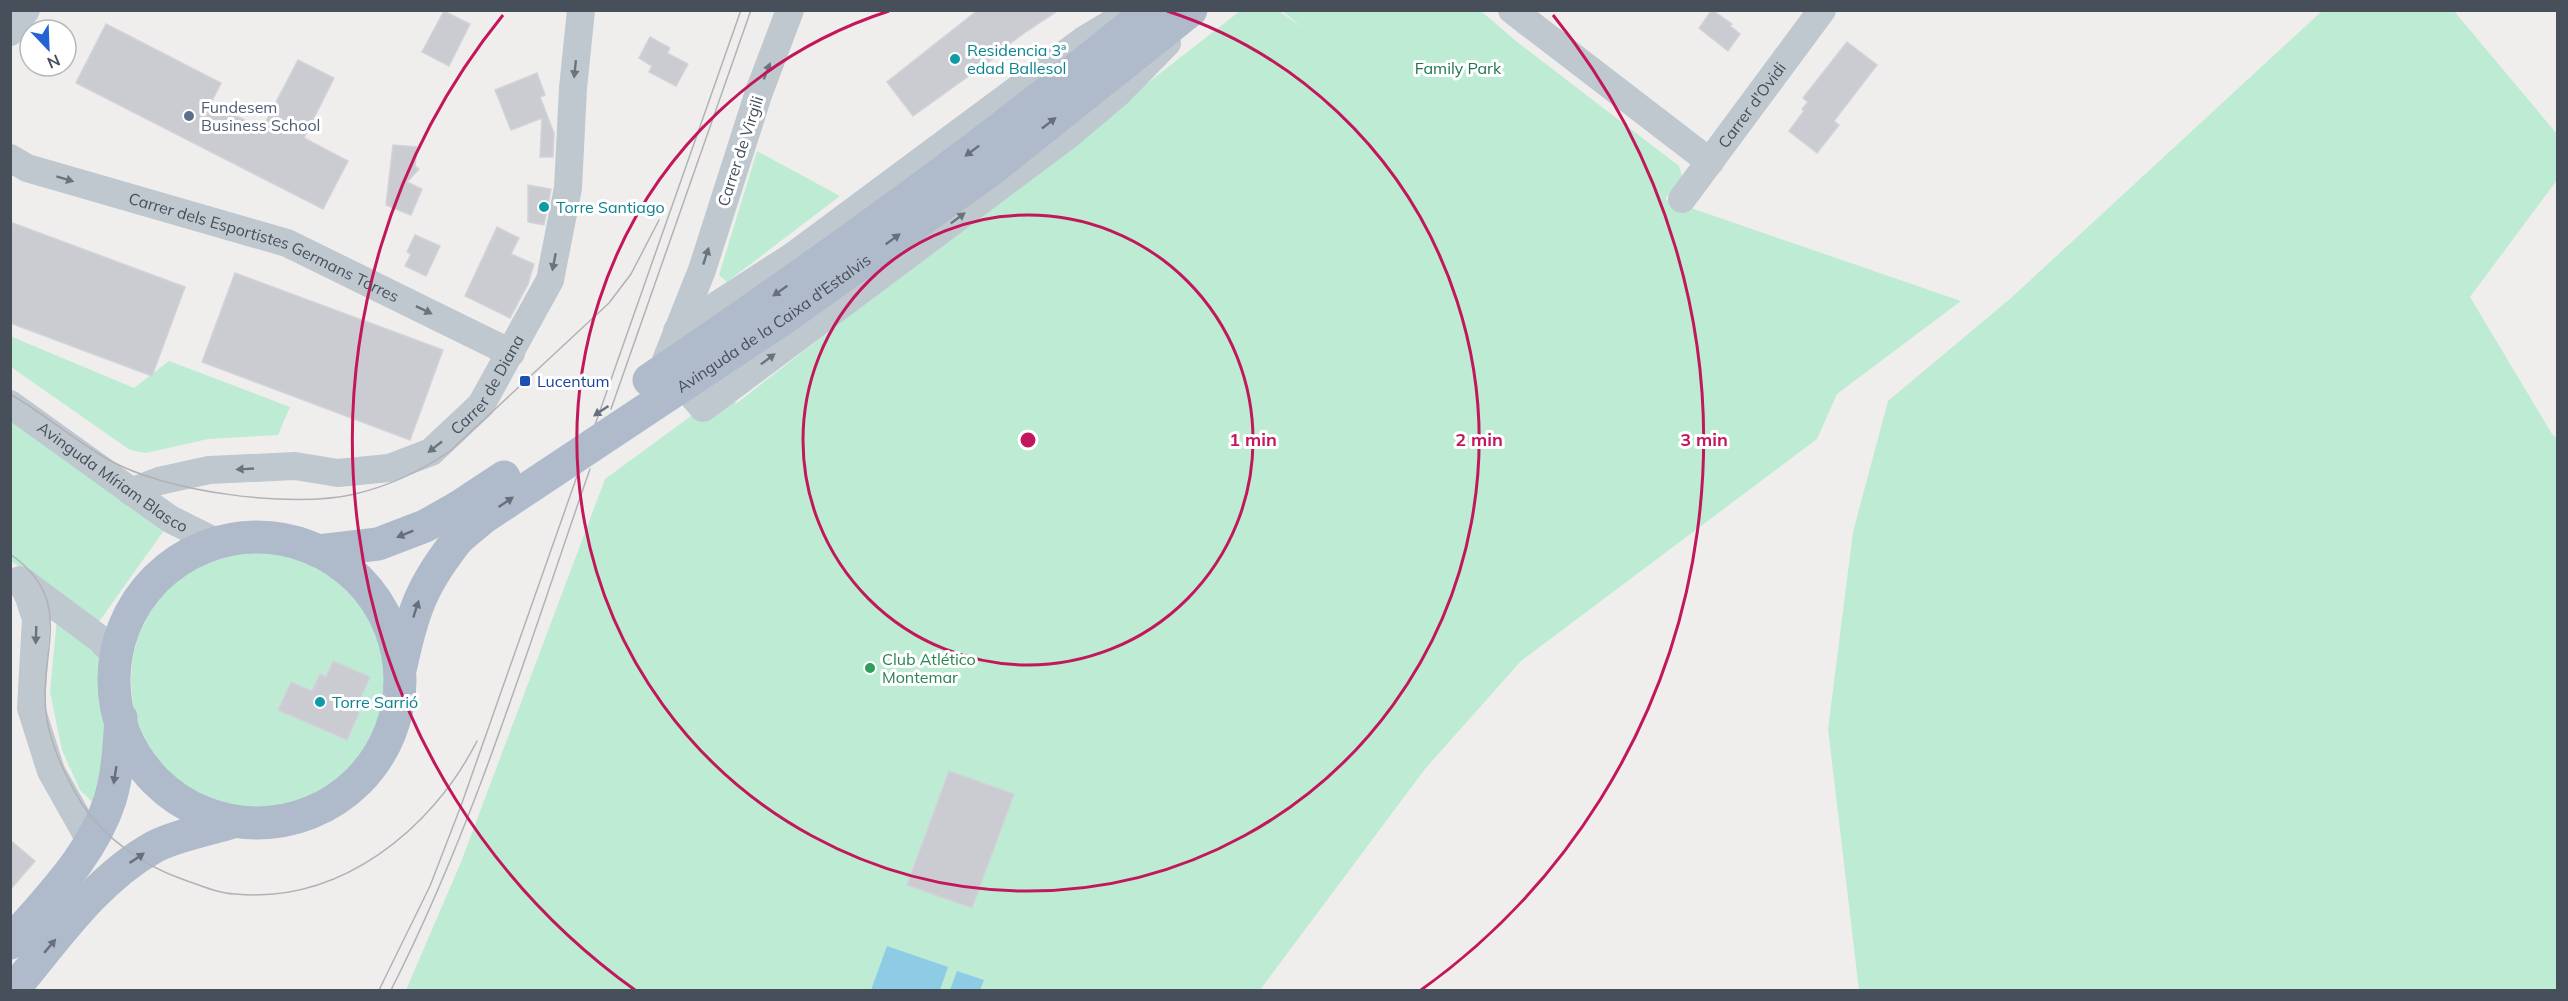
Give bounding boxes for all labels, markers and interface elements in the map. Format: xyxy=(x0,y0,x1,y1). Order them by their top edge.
north arrow xyxy=(18,18,78,78)
place label: Residencia 3ª edad Ballesol xyxy=(967,40,1066,78)
text: N xyxy=(44,50,63,73)
marker: Residencia 3ª edad Ballesol xyxy=(948,52,962,66)
park label: Family Park xyxy=(1415,58,1502,78)
street label: Carrer d'Ovidi xyxy=(1713,58,1790,152)
one-way arrow xyxy=(570,59,580,78)
one-way arrow xyxy=(763,62,772,80)
street label: Carrer de Virgili xyxy=(713,93,767,209)
place label: Fundesem Business School xyxy=(201,97,320,135)
marker: Fundesem Business School xyxy=(182,109,196,123)
one-way arrow xyxy=(1041,116,1057,129)
one-way arrow xyxy=(964,145,980,158)
one-way arrow xyxy=(56,175,74,184)
street label: Carrer dels Esportistes Germans Torres xyxy=(126,188,402,306)
place label: Torre Santiago xyxy=(556,197,665,217)
marker: Torre Santiago xyxy=(537,200,551,214)
one-way arrow xyxy=(949,212,965,224)
one-way arrow xyxy=(885,234,900,246)
one-way arrow xyxy=(702,247,711,265)
street label: Avinguda de la Caixa d'Estalvis xyxy=(672,249,875,397)
one-way arrow xyxy=(549,253,558,272)
one-way arrow xyxy=(773,285,789,297)
one-way arrow xyxy=(416,305,433,315)
street label: Carrer de Diana xyxy=(446,331,528,439)
one-way arrow xyxy=(760,354,775,366)
place label: Lucentum xyxy=(537,371,610,391)
marker: Lucentum xyxy=(518,374,532,388)
one-way arrow xyxy=(593,406,609,417)
street label: Avinguda Míriam Blasco xyxy=(34,417,191,536)
text: 1 min xyxy=(1229,428,1277,451)
text: 2 min xyxy=(1455,428,1503,451)
text: 3 min xyxy=(1680,428,1728,451)
centre of rings xyxy=(1018,430,1038,450)
one-way arrow xyxy=(427,441,443,453)
one-way arrow xyxy=(236,464,255,473)
one-way arrow xyxy=(497,496,513,508)
one-way arrow xyxy=(395,530,413,540)
one-way arrow xyxy=(412,600,421,618)
one-way arrow xyxy=(31,625,40,644)
place label: Club Atlético Montemar xyxy=(882,649,976,687)
marker: Club Atlético Montemar xyxy=(863,661,877,675)
place label: Torre Sarrió xyxy=(332,692,418,712)
marker: Torre Sarrió xyxy=(313,695,327,709)
one-way arrow xyxy=(110,765,119,784)
one-way arrow xyxy=(129,852,145,864)
one-way arrow xyxy=(44,938,57,954)

